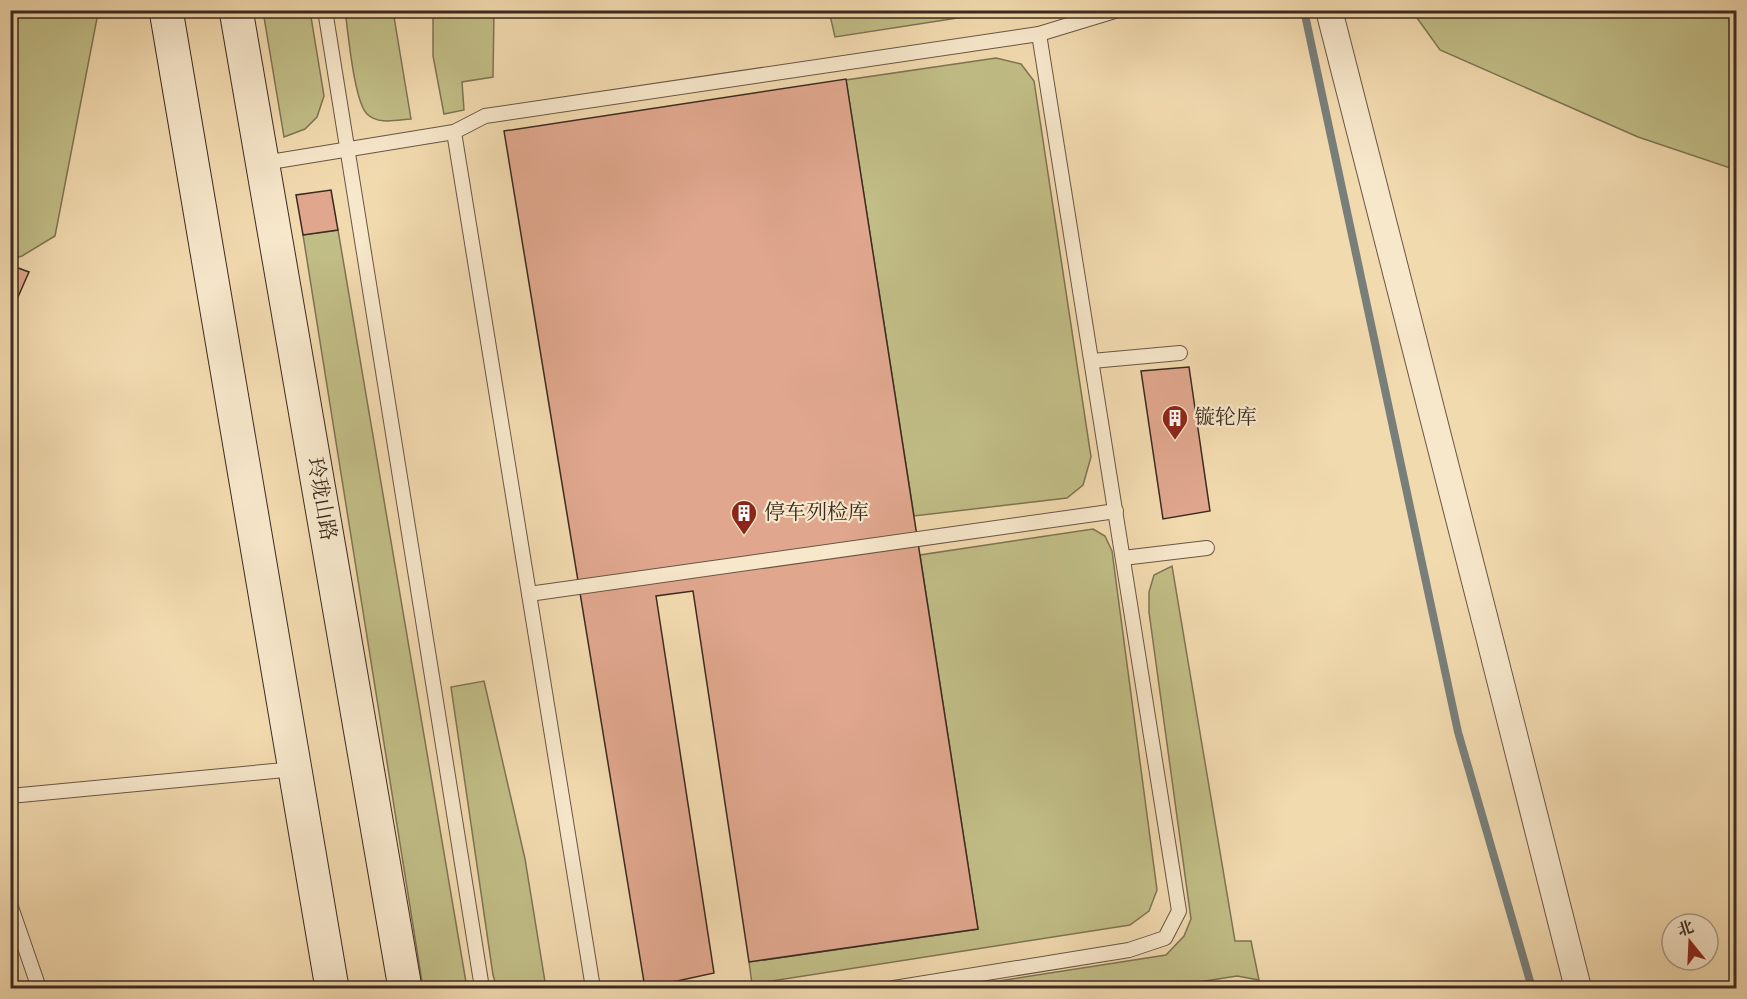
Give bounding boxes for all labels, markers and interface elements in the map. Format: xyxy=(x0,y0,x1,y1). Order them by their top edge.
building icon: 镟轮库 xyxy=(1160,403,1190,441)
place label: 镟轮库 xyxy=(1194,405,1257,431)
street label: 玲珑山路 xyxy=(301,455,341,543)
building icon: 停车列检库 xyxy=(729,498,759,536)
place label: 停车列检库 xyxy=(764,500,869,526)
north arrow xyxy=(1660,912,1720,972)
text: 北 xyxy=(1675,917,1696,941)

